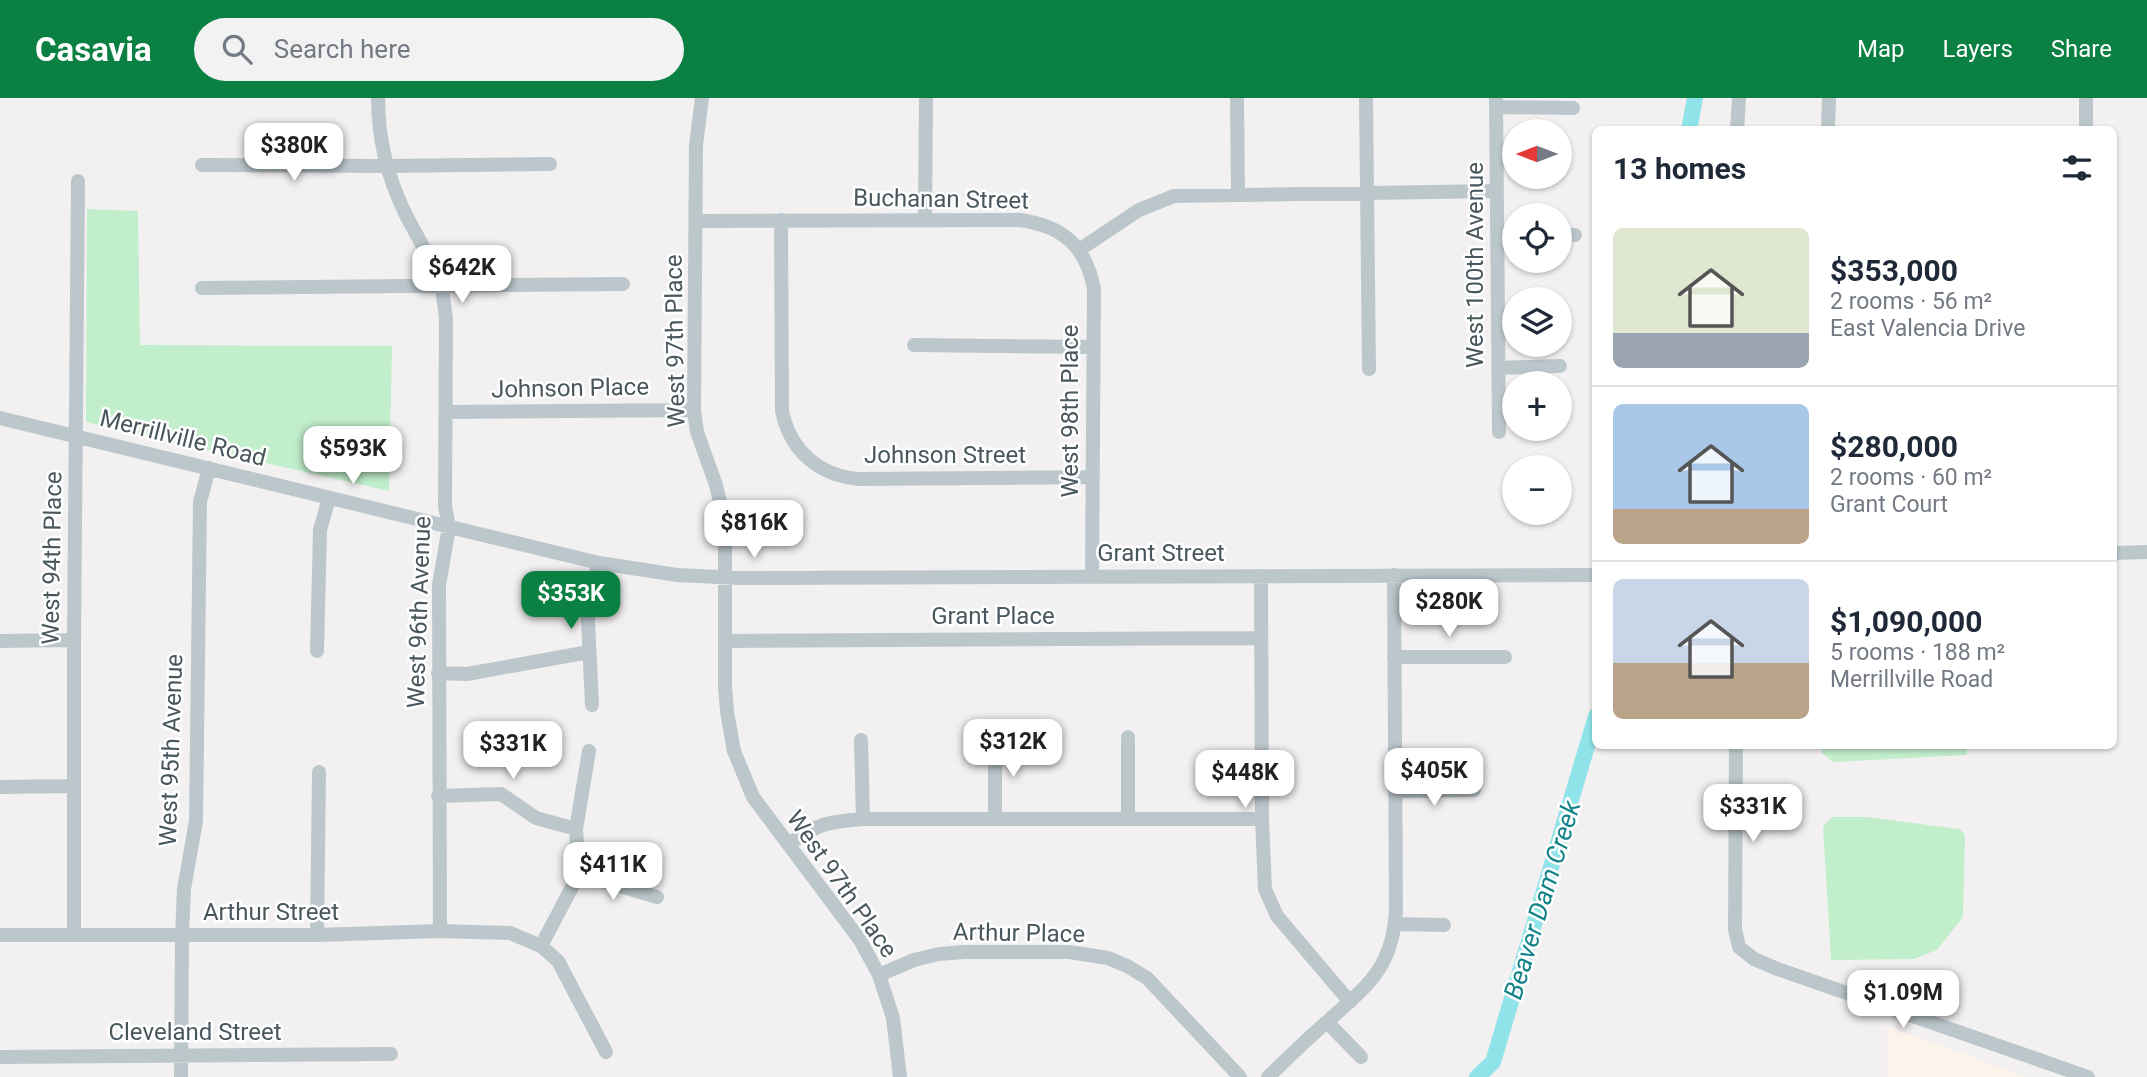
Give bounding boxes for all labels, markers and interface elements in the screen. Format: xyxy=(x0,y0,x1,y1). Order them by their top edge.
search box xyxy=(194,18,684,81)
text: Casavia xyxy=(35,30,152,69)
icon: search xyxy=(218,30,256,68)
text: Search here xyxy=(274,34,411,64)
text: Map xyxy=(1857,35,1905,63)
text: Layers xyxy=(1943,35,2013,63)
text: Share xyxy=(2051,35,2112,63)
north arrow xyxy=(1502,119,1572,189)
map controls xyxy=(1502,119,1572,525)
pin: $380K xyxy=(245,123,343,183)
text: $380K xyxy=(260,132,328,159)
icon: filters xyxy=(2058,149,2096,187)
text: 13 homes xyxy=(1613,151,1746,186)
street label: West 100th Avenue xyxy=(1461,162,1489,368)
street label: Buchanan Street xyxy=(853,183,1029,215)
button: locate xyxy=(1502,203,1572,273)
pin: $642K xyxy=(413,246,511,305)
text: $353,000 xyxy=(1830,253,1958,288)
text: $642K xyxy=(428,254,496,281)
street label: West 97th Place xyxy=(659,254,691,428)
icon: home xyxy=(1669,256,1753,340)
button: layers xyxy=(1502,287,1572,357)
text: 2 rooms · 56 m² xyxy=(1830,288,1992,315)
text: East Valencia Drive xyxy=(1830,315,2025,342)
street label: West 98th Place xyxy=(1056,324,1084,498)
button: + xyxy=(1502,371,1572,441)
street label: Johnson Place xyxy=(491,373,649,403)
street label: Merrillville Road xyxy=(97,404,269,472)
pin: $593K xyxy=(304,426,402,486)
text: $280,000 xyxy=(1830,429,1958,464)
icon: home xyxy=(1669,432,1753,516)
text: $593K xyxy=(319,435,387,462)
street label: Johnson Street xyxy=(864,441,1026,469)
button: − xyxy=(1502,455,1572,525)
text: 2 rooms · 60 m² xyxy=(1830,464,1992,491)
street label: West 94th Place xyxy=(36,471,68,645)
text: Grant Court xyxy=(1830,491,1948,518)
pin: $816K xyxy=(705,500,803,560)
text: $816K xyxy=(720,509,788,536)
street label: West 96th Avenue xyxy=(402,515,436,709)
street label: Grant Street xyxy=(1097,539,1225,567)
pin: $353K xyxy=(522,572,620,631)
text: $353K xyxy=(537,580,605,607)
pin: $280K xyxy=(1400,580,1498,639)
text: $280K xyxy=(1415,588,1483,615)
street label: Grant Place xyxy=(931,602,1055,630)
text: $1,090,000 xyxy=(1830,604,1982,639)
icon: home xyxy=(1669,607,1753,691)
text: 5 rooms · 188 m² xyxy=(1830,639,2005,666)
street label: West 95th Avenue xyxy=(154,653,188,847)
text: Merrillville Road xyxy=(1830,666,1993,693)
pin: $312K xyxy=(964,720,1062,779)
pin: $331K xyxy=(464,722,562,781)
text: $312K xyxy=(979,728,1047,755)
text: $331K xyxy=(479,730,547,757)
pin: $405K xyxy=(1385,748,1483,808)
pin: $448K xyxy=(1196,750,1294,810)
text: $405K xyxy=(1400,757,1468,784)
text: $448K xyxy=(1211,759,1279,786)
pin: $331K xyxy=(1704,784,1802,844)
text: $331K xyxy=(1719,793,1787,820)
water label: Beaver Dam Creek xyxy=(1498,796,1587,1003)
street label: West 97th Place xyxy=(781,805,903,963)
pin: $411K xyxy=(564,842,662,902)
text: $411K xyxy=(579,851,647,878)
street label: Arthur Street xyxy=(203,898,339,926)
street label: Arthur Place xyxy=(953,918,1085,948)
pin: $1.09M xyxy=(1846,970,1960,1030)
text: $1.09M xyxy=(1863,979,1943,1006)
street label: Cleveland Street xyxy=(108,1018,282,1046)

